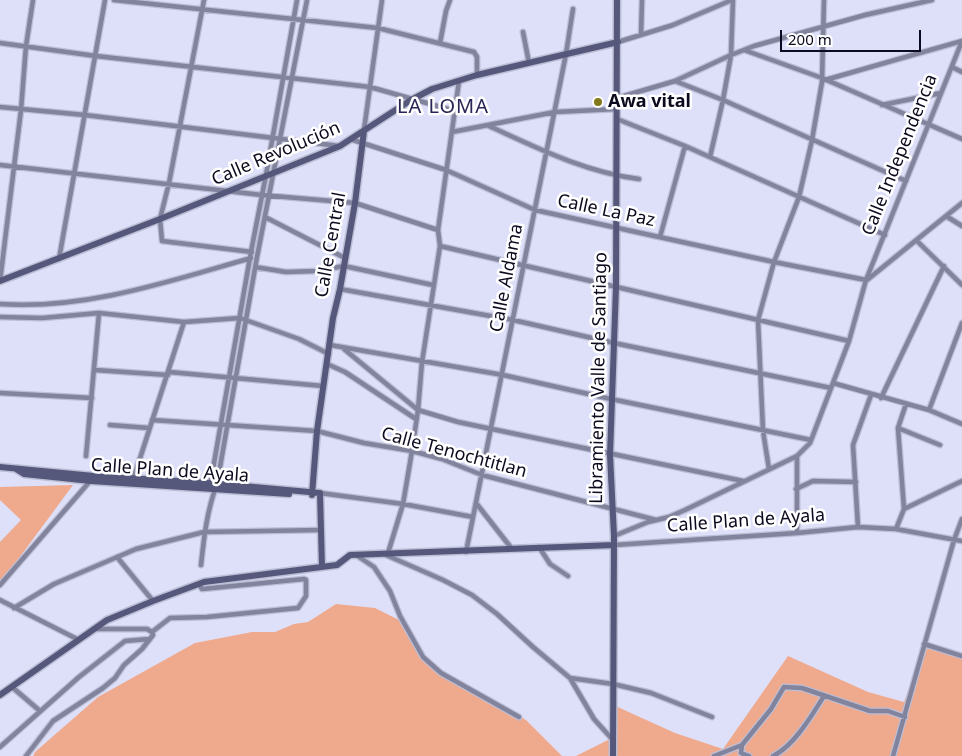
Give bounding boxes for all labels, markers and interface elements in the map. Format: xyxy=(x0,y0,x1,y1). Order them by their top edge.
scale bar xyxy=(782,20,923,52)
text: 200 m xyxy=(788,29,832,49)
street label: Calle Independencia xyxy=(858,71,942,239)
place label: Awa vital xyxy=(608,91,691,113)
district label: LA LOMA xyxy=(396,95,490,119)
marker: Awa vital xyxy=(592,96,604,108)
street label: Calle Revolución xyxy=(208,117,344,191)
street label: Calle La Paz xyxy=(555,190,657,232)
street label: Calle Central xyxy=(311,191,351,299)
street label: Calle Aldama xyxy=(486,222,528,334)
street label: Libramiento Valle de Santiago xyxy=(586,252,612,504)
street label: Calle Tenochtitlan xyxy=(379,423,529,483)
street label: Calle Plan de Ayala xyxy=(90,455,250,487)
street label: Calle Plan de Ayala xyxy=(666,505,826,537)

